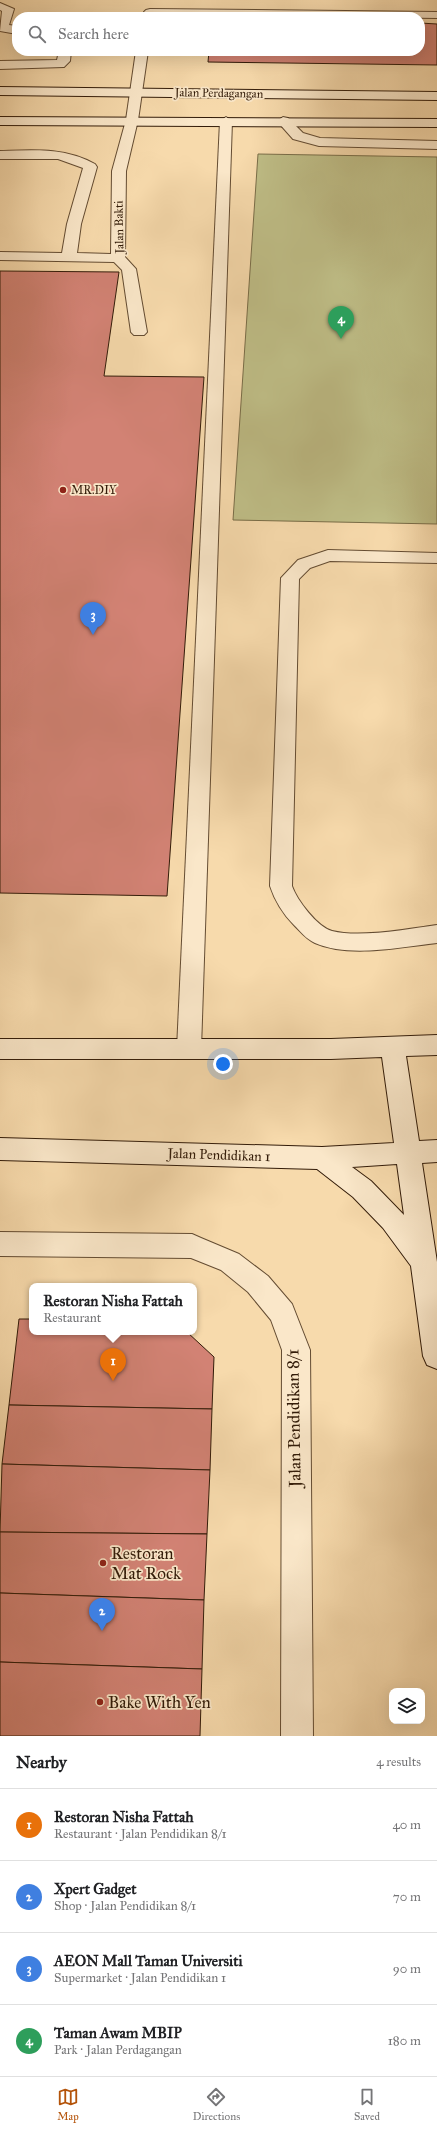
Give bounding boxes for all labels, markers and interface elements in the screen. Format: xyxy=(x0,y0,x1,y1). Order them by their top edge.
search box xyxy=(12,12,425,56)
icon: search xyxy=(26,23,48,45)
text: Search here xyxy=(58,25,129,43)
street label: Jalan Perdagangan xyxy=(173,85,264,102)
street label: Jalan Bakti xyxy=(112,200,127,256)
pin: 4 xyxy=(328,306,354,339)
place label: MR.DIY xyxy=(71,483,117,497)
marker: MR.DIY xyxy=(58,485,68,495)
pin: 3 xyxy=(80,602,106,635)
your location xyxy=(213,1054,233,1074)
street label: Jalan Pendidikan 1 xyxy=(165,1145,271,1166)
popup xyxy=(29,1283,197,1335)
text: Restoran Nisha Fattah xyxy=(43,1292,183,1310)
text: Restaurant xyxy=(43,1310,101,1326)
pin: 1 xyxy=(100,1348,126,1381)
street label: Jalan Pendidikan 8/1 xyxy=(282,1348,306,1489)
place label: Restoran Mat Rock xyxy=(111,1543,181,1584)
marker: Restoran Mat Rock xyxy=(98,1558,108,1568)
pin: 2 xyxy=(89,1598,115,1631)
map controls xyxy=(389,1688,425,1724)
button: layers xyxy=(389,1688,425,1724)
place label: Bake With Yen xyxy=(108,1692,211,1713)
marker: Bake With Yen xyxy=(95,1697,105,1707)
text: Nearby xyxy=(16,1752,67,1773)
text: 4 results xyxy=(376,1754,421,1770)
text: Restoran Nisha Fattah xyxy=(54,1808,194,1826)
text: 1 xyxy=(26,1817,32,1833)
text: 40 m xyxy=(392,1817,421,1833)
text: Restaurant · Jalan Pendidikan 8/1 xyxy=(54,1826,227,1842)
text: Xpert Gadget xyxy=(54,1880,137,1898)
text: 2 xyxy=(26,1889,32,1905)
text: 70 m xyxy=(393,1889,421,1905)
text: Shop · Jalan Pendidikan 8/1 xyxy=(54,1898,196,1914)
text: AEON Mall Taman Universiti xyxy=(54,1952,243,1970)
text: 3 xyxy=(26,1961,32,1977)
text: 90 m xyxy=(393,1961,421,1977)
text: Supermarket · Jalan Pendidikan 1 xyxy=(54,1970,226,1986)
text: Taman Awam MBIP xyxy=(54,2024,182,2042)
text: 4 xyxy=(25,2033,33,2049)
text: 180 m xyxy=(388,2033,421,2049)
text: Park · Jalan Perdagangan xyxy=(54,2042,182,2058)
tab: Map xyxy=(57,2086,79,2123)
tab: Directions xyxy=(193,2086,240,2123)
tab: Saved xyxy=(354,2086,380,2123)

